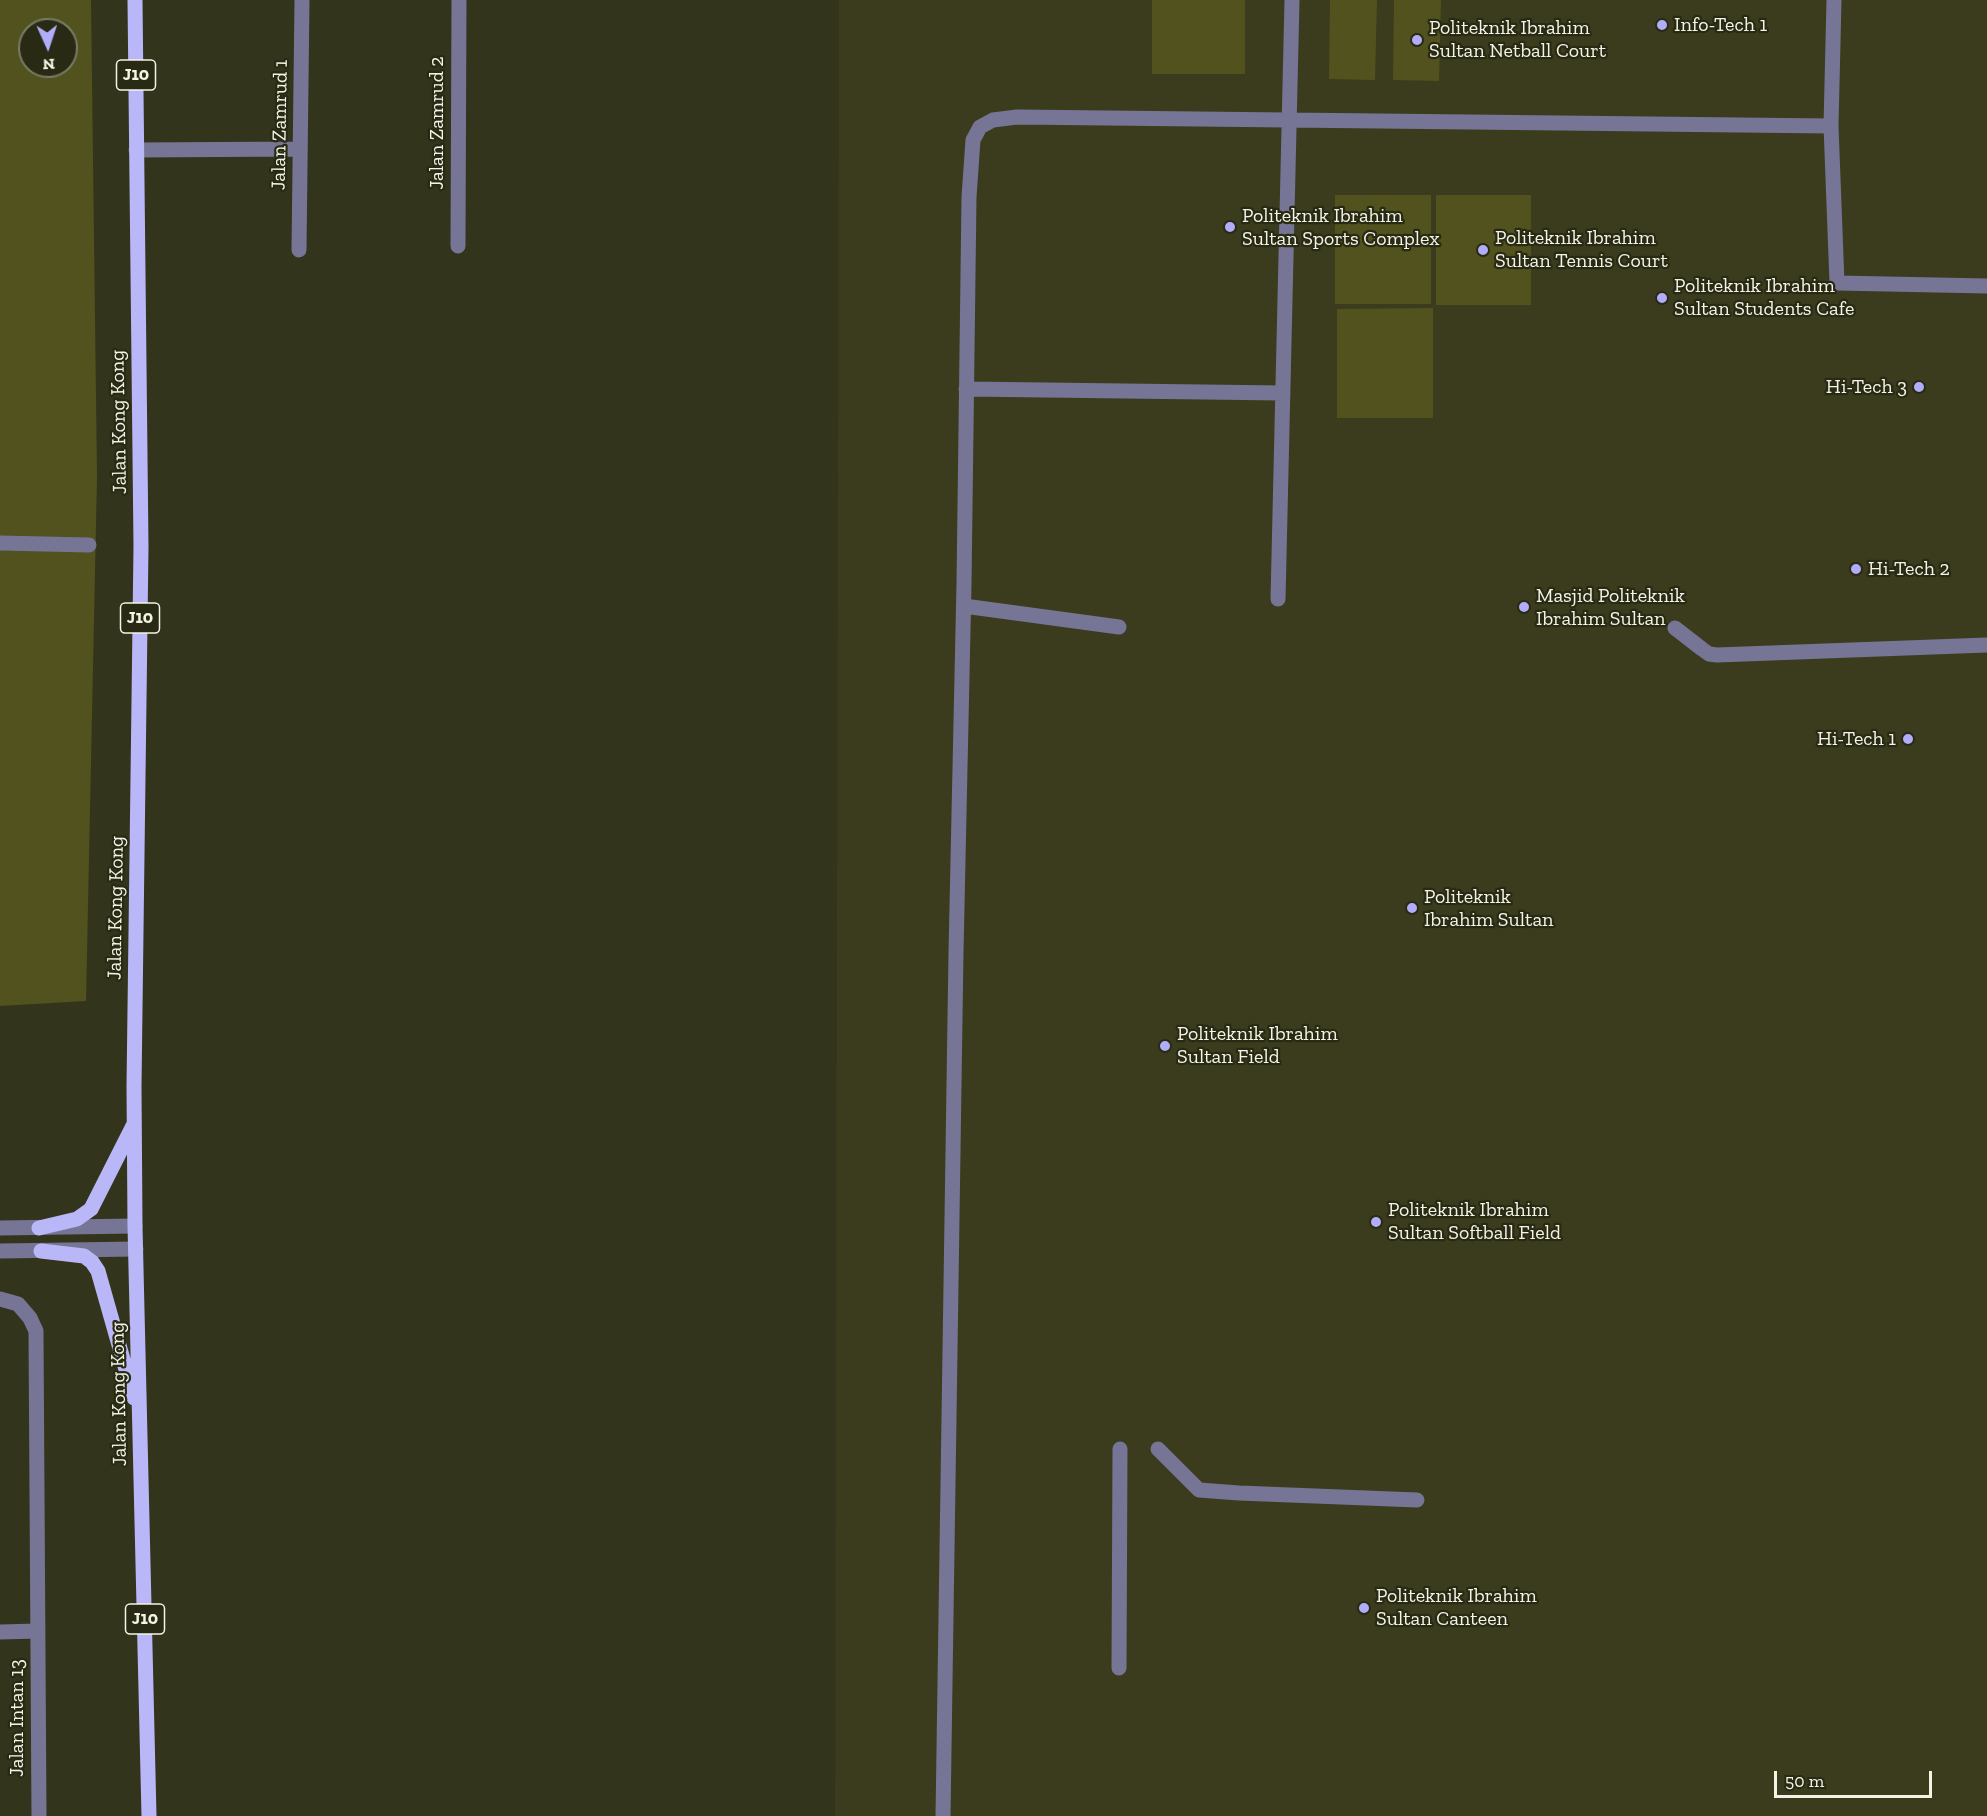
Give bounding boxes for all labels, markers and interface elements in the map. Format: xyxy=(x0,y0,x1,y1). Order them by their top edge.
place label: Info-Tech 1 xyxy=(1674,13,1767,37)
place label: Politeknik Ibrahim Sultan Netball Court xyxy=(1429,16,1606,63)
north arrow xyxy=(18,18,78,78)
marker: Info-Tech 1 xyxy=(1655,18,1669,32)
marker: Politeknik Ibrahim Sultan Netball Court xyxy=(1410,33,1424,47)
text: N xyxy=(42,55,55,74)
street label: Jalan Zamrud 2 xyxy=(425,56,449,190)
road number: J10 xyxy=(116,60,156,90)
street label: Jalan Zamrud 1 xyxy=(267,60,293,190)
place label: Politeknik Ibrahim Sultan Sports Complex xyxy=(1242,204,1440,251)
marker: Politeknik Ibrahim Sultan Sports Complex xyxy=(1223,220,1237,234)
place label: Politeknik Ibrahim Sultan Tennis Court xyxy=(1495,226,1668,273)
marker: Politeknik Ibrahim Sultan Tennis Court xyxy=(1476,243,1490,257)
place label: Politeknik Ibrahim Sultan Students Cafe xyxy=(1674,274,1854,321)
marker: Politeknik Ibrahim Sultan Students Cafe xyxy=(1655,291,1669,305)
street label: Jalan Kong Kong xyxy=(106,350,132,494)
place label: Hi-Tech 3 xyxy=(1826,375,1907,399)
marker: Hi-Tech 3 xyxy=(1912,380,1926,394)
place label: Hi-Tech 2 xyxy=(1868,557,1950,581)
marker: Hi-Tech 2 xyxy=(1849,562,1863,576)
place label: Masjid Politeknik Ibrahim Sultan xyxy=(1536,584,1685,631)
marker: Masjid Politeknik Ibrahim Sultan xyxy=(1517,600,1531,614)
road number: J10 xyxy=(120,603,160,633)
place label: Hi-Tech 1 xyxy=(1817,727,1896,751)
marker: Hi-Tech 1 xyxy=(1901,732,1915,746)
street label: Jalan Kong Kong xyxy=(103,836,129,980)
place label: Politeknik Ibrahim Sultan xyxy=(1424,885,1554,932)
marker: Politeknik Ibrahim Sultan xyxy=(1405,901,1419,915)
place label: Politeknik Ibrahim Sultan Field xyxy=(1177,1022,1338,1069)
marker: Politeknik Ibrahim Sultan Field xyxy=(1158,1039,1172,1053)
place label: Politeknik Ibrahim Sultan Softball Field xyxy=(1388,1198,1561,1245)
marker: Politeknik Ibrahim Sultan Softball Field xyxy=(1369,1215,1383,1229)
street label: Jalan Kong Kong xyxy=(106,1322,132,1466)
place label: Politeknik Ibrahim Sultan Canteen xyxy=(1376,1584,1537,1631)
marker: Politeknik Ibrahim Sultan Canteen xyxy=(1357,1601,1371,1615)
road number: J10 xyxy=(126,1604,164,1634)
street label: Jalan Intan 13 xyxy=(5,1659,29,1777)
scale bar xyxy=(1777,1759,1934,1797)
text: 50 m xyxy=(1785,1770,1824,1792)

